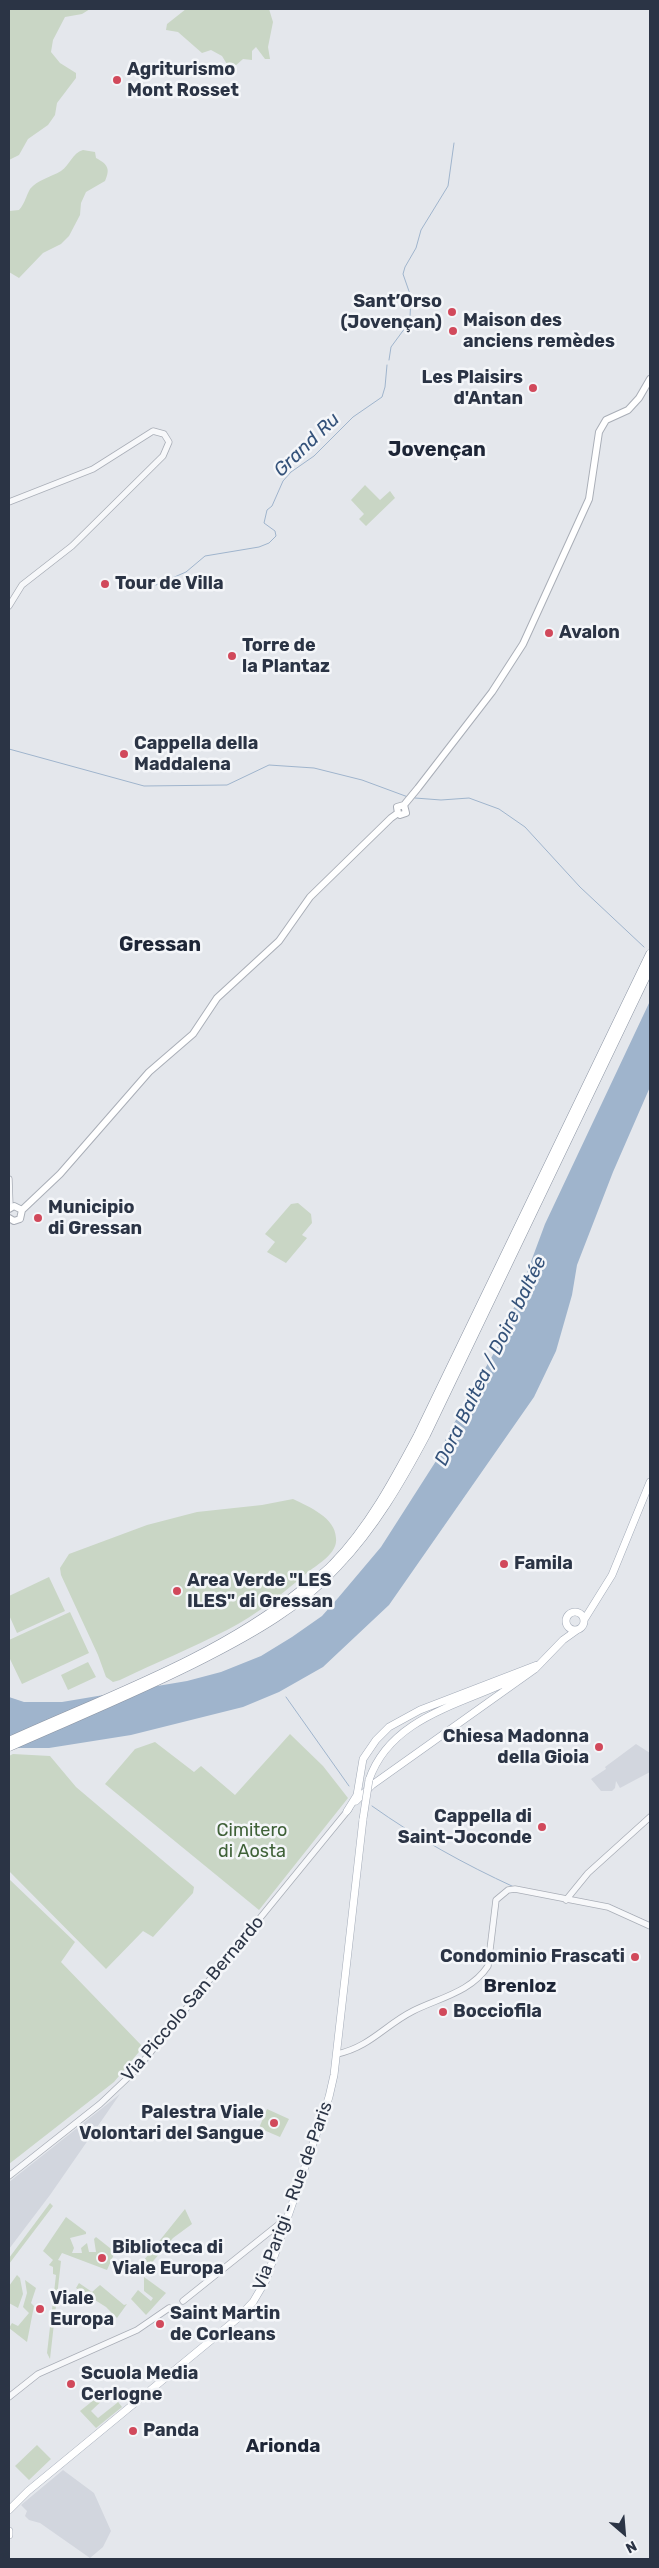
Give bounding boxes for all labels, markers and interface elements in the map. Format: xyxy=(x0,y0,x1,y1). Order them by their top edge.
place label: Agriturismo Mont Rosset xyxy=(127,59,239,102)
marker: Agriturismo Mont Rosset xyxy=(111,74,123,86)
place label: Sant’Orso (Jovençan) xyxy=(340,291,442,334)
marker: Sant’Orso (Jovençan) xyxy=(446,306,458,318)
place label: Maison des anciens remèdes xyxy=(463,310,615,352)
marker: Maison des anciens remèdes xyxy=(447,325,459,337)
place label: Les Plaisirs d'Antan xyxy=(422,367,523,409)
marker: Les Plaisirs d'Antan xyxy=(527,382,539,394)
water label: Grand Ru xyxy=(269,408,345,482)
district label: Jovençan xyxy=(388,438,486,462)
place label: Tour de Villa xyxy=(115,573,224,595)
marker: Tour de Villa xyxy=(99,578,111,590)
place label: Avalon xyxy=(559,622,620,644)
marker: Avalon xyxy=(543,627,555,639)
place label: Torre de la Plantaz xyxy=(242,635,330,678)
marker: Torre de la Plantaz xyxy=(226,650,238,662)
place label: Cappella della Maddalena xyxy=(134,733,258,776)
marker: Cappella della Maddalena xyxy=(118,748,130,760)
district label: Gressan xyxy=(119,933,201,957)
place label: Municipio di Gressan xyxy=(48,1197,142,1240)
marker: Municipio di Gressan xyxy=(32,1212,44,1224)
water label: Dora Baltea / Doire baltée xyxy=(430,1253,552,1469)
place label: Famila xyxy=(514,1553,573,1575)
marker: Famila xyxy=(498,1558,510,1570)
place label: Area Verde "LES ILES" di Gressan xyxy=(187,1570,333,1612)
marker: Area Verde "LES ILES" di Gressan xyxy=(171,1585,183,1597)
place label: Chiesa Madonna della Gioia xyxy=(443,1726,589,1768)
marker: Chiesa Madonna della Gioia xyxy=(593,1741,605,1753)
place label: Cappella di Saint-Joconde xyxy=(398,1806,532,1848)
park label: Cimitero di Aosta xyxy=(217,1820,287,1862)
marker: Cappella di Saint-Joconde xyxy=(536,1821,548,1833)
street label: Via Piccolo San Bernardo xyxy=(117,1912,269,2086)
place label: Condominio Frascati xyxy=(440,1946,625,1968)
marker: Condominio Frascati xyxy=(629,1951,641,1963)
district label: Brenloz xyxy=(484,1976,556,1998)
place label: Bocciofila xyxy=(453,2001,542,2023)
marker: Bocciofila xyxy=(437,2006,449,2018)
street label: Via Parigi - Rue de Paris xyxy=(249,2099,337,2293)
place label: Palestra Viale Volontari del Sangue xyxy=(79,2102,264,2144)
marker: Palestra Viale Volontari del Sangue xyxy=(268,2117,280,2129)
place label: Biblioteca di Viale Europa xyxy=(112,2237,224,2280)
marker: Biblioteca di Viale Europa xyxy=(96,2252,108,2264)
place label: Viale Europa xyxy=(50,2288,114,2330)
marker: Viale Europa xyxy=(34,2303,46,2315)
place label: Saint Martin de Corleans xyxy=(170,2303,280,2346)
marker: Saint Martin de Corleans xyxy=(154,2318,166,2330)
place label: Scuola Media Cerlogne xyxy=(81,2363,198,2406)
marker: Scuola Media Cerlogne xyxy=(65,2378,77,2390)
place label: Panda xyxy=(143,2420,199,2442)
marker: Panda xyxy=(127,2425,139,2437)
district label: Arionda xyxy=(246,2436,320,2458)
north arrow xyxy=(599,2508,649,2558)
text: N xyxy=(623,2537,639,2557)

